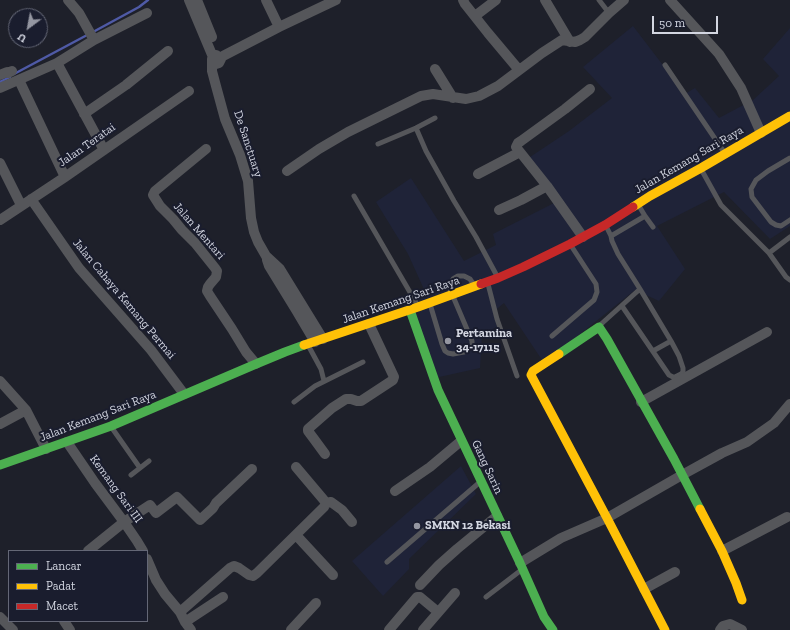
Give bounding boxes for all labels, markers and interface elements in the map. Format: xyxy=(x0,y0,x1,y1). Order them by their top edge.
north arrow xyxy=(8,8,48,48)
scale bar xyxy=(654,8,720,34)
text: 50 m xyxy=(659,16,685,30)
text: U xyxy=(15,30,29,45)
street label: De Sanctuary xyxy=(230,109,266,179)
street label: Jalan Teratai xyxy=(56,120,118,170)
street label: Jalan Kemang Sari Raya xyxy=(632,123,746,197)
street label: Jalan Mentari xyxy=(170,199,228,263)
street label: Jalan Cahaya Kemang Permai xyxy=(70,236,178,362)
street label: Jalan Kemang Sari Raya xyxy=(340,273,462,327)
place label: Pertamina 34-17115 xyxy=(456,327,512,355)
marker: Pertamina 34-17115 xyxy=(443,336,453,346)
street label: Jalan Kemang Sari Raya xyxy=(38,387,158,445)
street label: Gang Sarin xyxy=(468,438,506,496)
street label: Kemang Sari III xyxy=(87,452,145,526)
place label: SMKN 12 Bekasi xyxy=(425,519,511,533)
marker: SMKN 12 Bekasi xyxy=(412,521,422,531)
legend xyxy=(8,550,148,622)
text: Lancar xyxy=(46,559,82,573)
text: Padat xyxy=(46,579,75,593)
text: Macet xyxy=(46,599,78,613)

